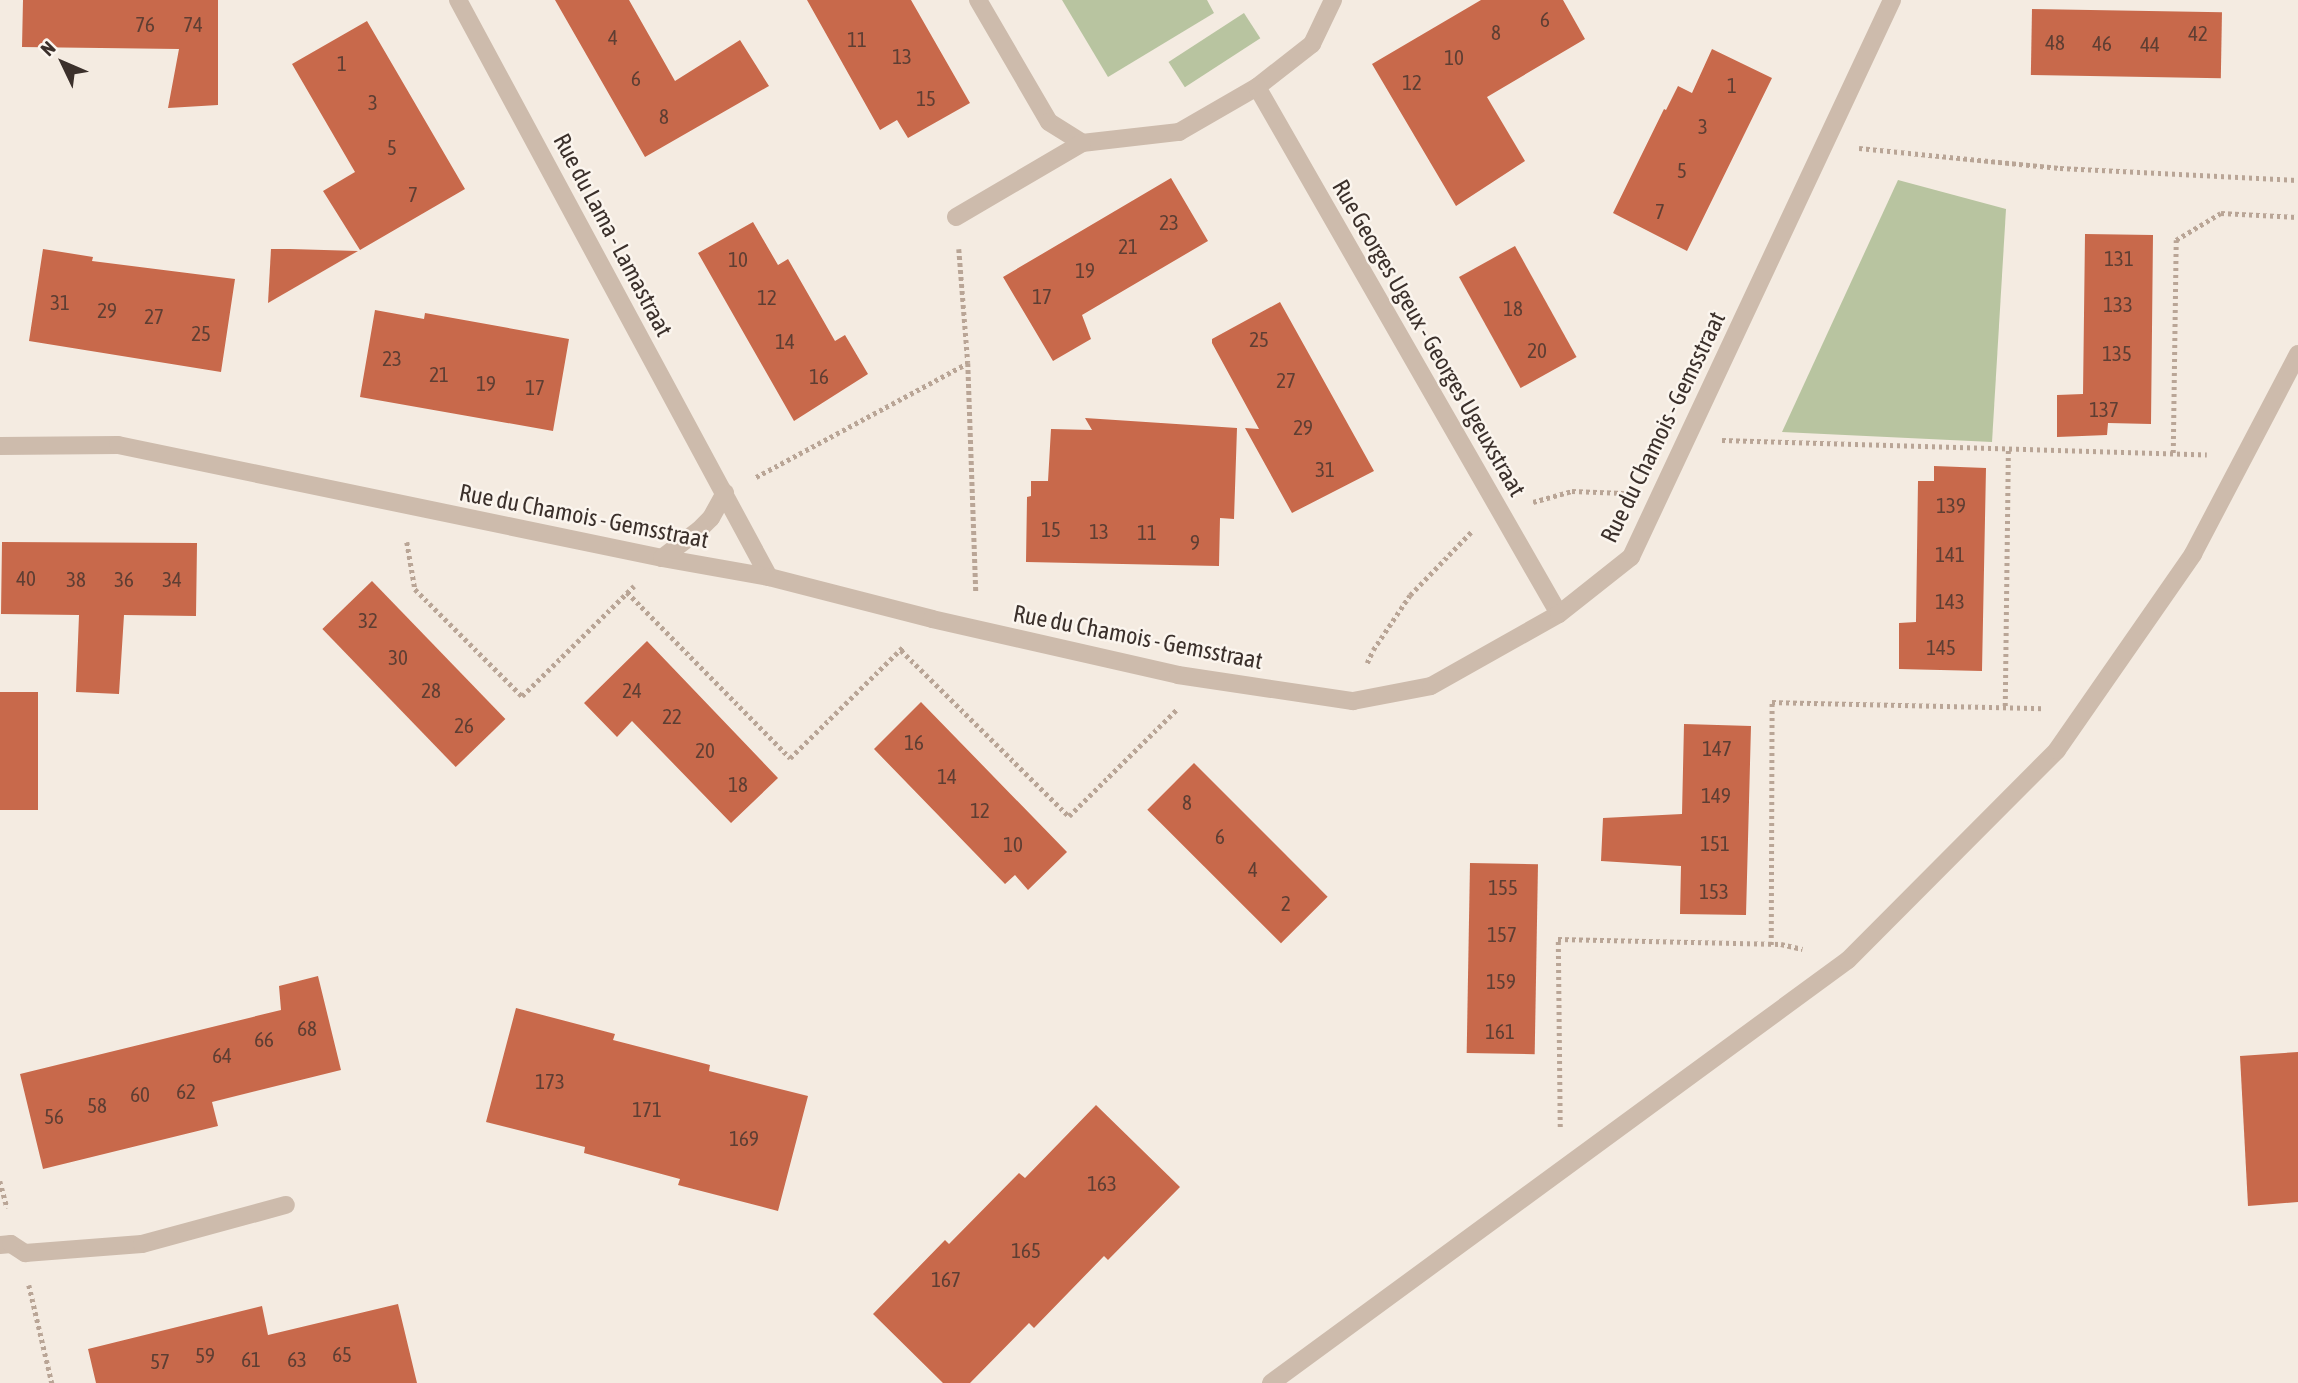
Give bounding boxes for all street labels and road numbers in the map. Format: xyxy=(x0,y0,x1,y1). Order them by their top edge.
street label: Rue du Lama - Lamastraat xyxy=(547,129,679,341)
street label: Rue Georges Ugeux - Georges Ugeuxstraat xyxy=(1326,174,1532,502)
street label: Rue du Chamois - Gemsstraat xyxy=(1595,307,1731,547)
street label: Rue du Chamois - Gemsstraat xyxy=(457,478,711,554)
street label: Rue du Chamois - Gemsstraat xyxy=(1011,599,1265,675)

